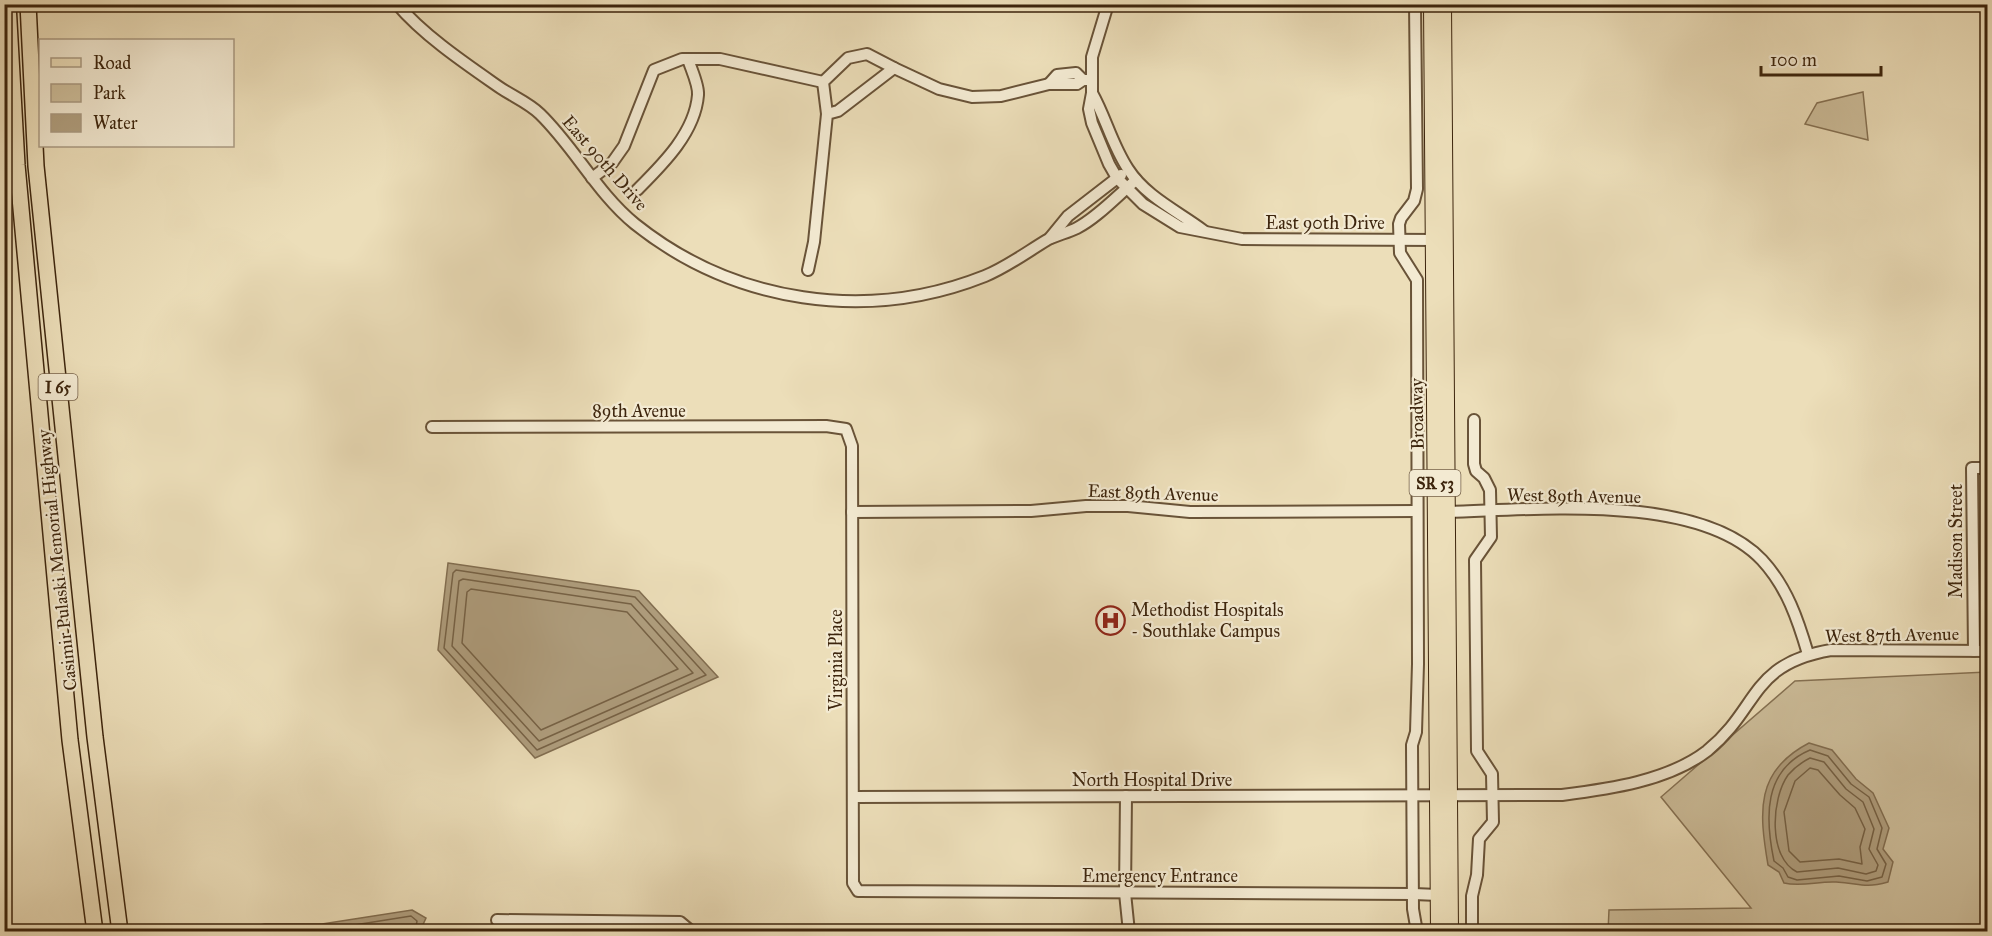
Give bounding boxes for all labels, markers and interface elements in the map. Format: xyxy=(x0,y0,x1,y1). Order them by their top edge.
legend xyxy=(39,39,234,147)
scale bar xyxy=(1761,39,1881,77)
text: 100 m xyxy=(1770,49,1817,71)
text: Road xyxy=(93,52,131,74)
text: Park xyxy=(93,82,126,104)
street label: East 90th Drive xyxy=(558,111,652,215)
text: Water xyxy=(93,112,138,134)
street label: East 90th Drive xyxy=(1265,212,1385,234)
road number: I 65 xyxy=(38,374,78,400)
street label: Broadway xyxy=(1405,377,1429,450)
street label: 89th Avenue xyxy=(592,400,686,422)
street label: Casimir Pulaski Memorial Highway xyxy=(32,428,83,692)
road number: SR 53 xyxy=(1410,470,1460,496)
street label: East 89th Avenue xyxy=(1087,480,1219,506)
street label: Madison Street xyxy=(1945,483,1967,598)
street label: West 89th Avenue xyxy=(1507,484,1641,508)
place label: Methodist Hospitals - Southlake Campus xyxy=(1131,599,1284,642)
hospital icon: Methodist Hospitals - Southlake Campus xyxy=(1094,604,1126,636)
street label: Virginia Place xyxy=(825,609,848,712)
street label: West 87th Avenue xyxy=(1825,623,1959,647)
street label: North Hospital Drive xyxy=(1072,769,1232,791)
street label: Emergency Entrance xyxy=(1082,865,1238,888)

